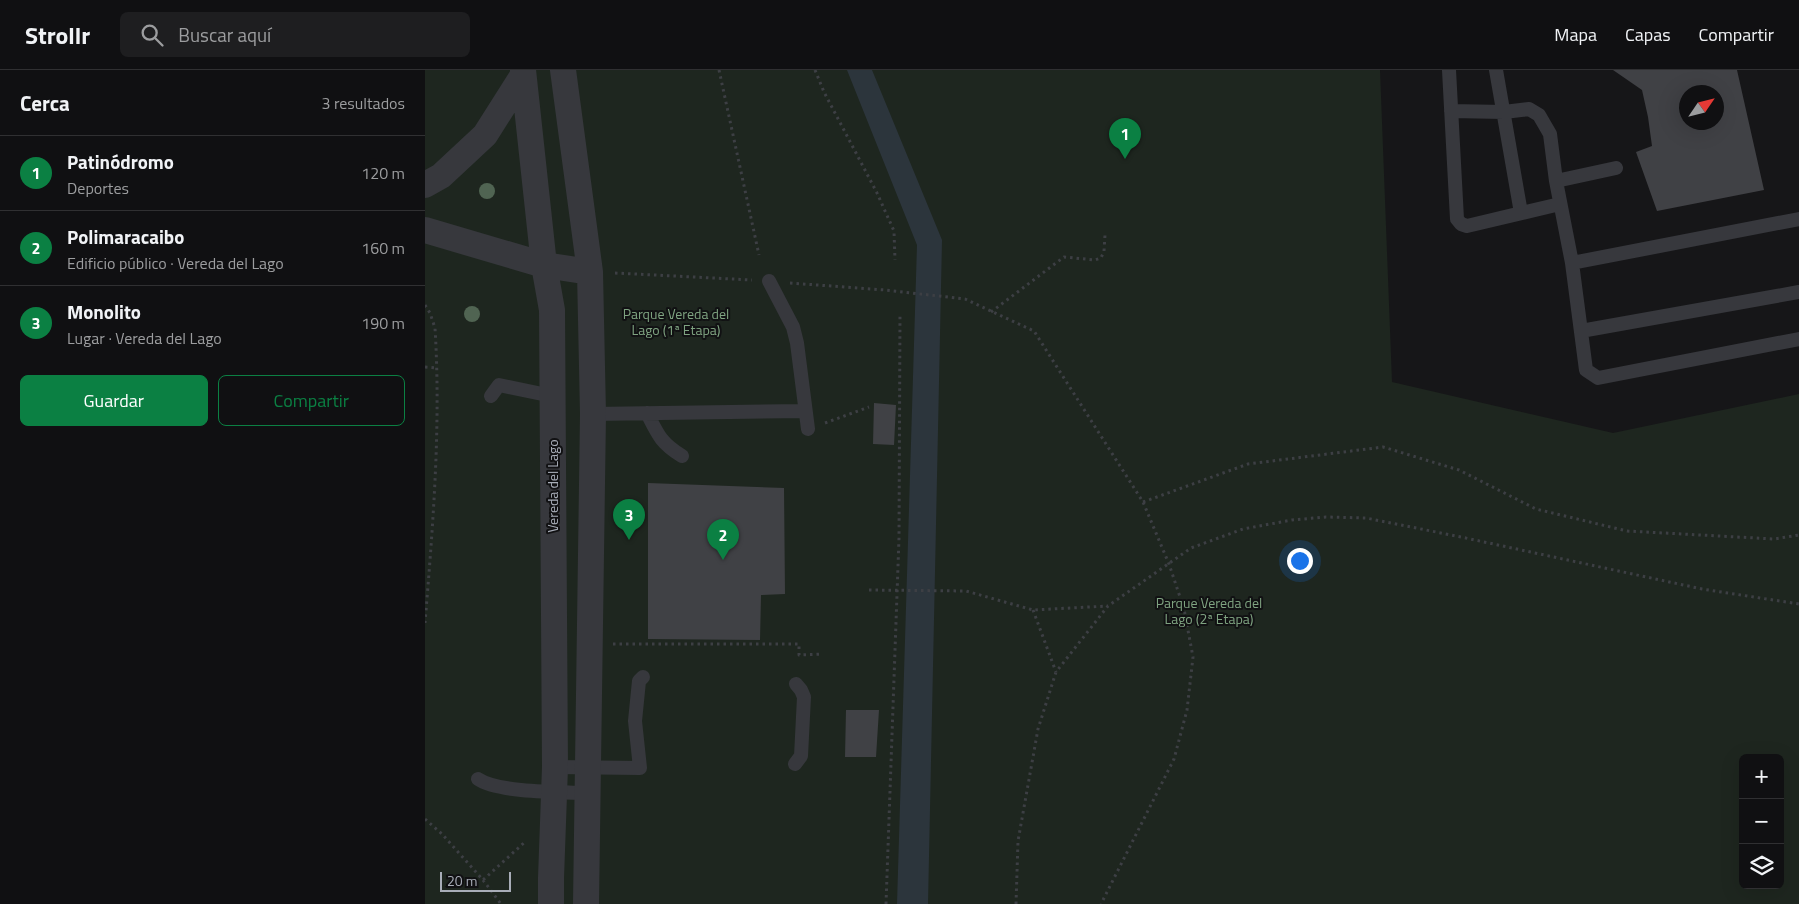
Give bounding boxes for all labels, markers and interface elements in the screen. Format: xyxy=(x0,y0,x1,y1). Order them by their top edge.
search box xyxy=(120,12,470,57)
text: Strollr xyxy=(25,17,90,53)
text: Buscar aquí xyxy=(178,20,271,49)
icon: search xyxy=(138,21,166,49)
text: Mapa xyxy=(1554,21,1597,48)
text: Capas xyxy=(1625,21,1671,48)
text: Compartir xyxy=(1699,21,1774,48)
north arrow xyxy=(1679,85,1724,130)
text: Cerca xyxy=(20,87,70,119)
text: 3 resultados xyxy=(321,91,405,115)
pin: 1 xyxy=(1109,118,1141,159)
text: Patinódromo xyxy=(67,147,174,176)
text: 1 xyxy=(32,161,40,185)
text: 120 m xyxy=(361,161,405,185)
text: Deportes xyxy=(67,176,129,200)
text: Polimaracaibo xyxy=(67,222,184,251)
text: 2 xyxy=(32,236,40,260)
text: 160 m xyxy=(361,236,405,260)
text: Edificio público · Vereda del Lago xyxy=(67,251,284,275)
text: Monolito xyxy=(67,297,141,326)
park label: Parque Vereda del Lago (1ª Etapa) xyxy=(623,303,729,340)
text: 3 xyxy=(32,311,40,335)
text: 190 m xyxy=(361,311,405,335)
text: Lugar · Vereda del Lago xyxy=(67,326,222,350)
button: Guardar xyxy=(20,375,208,426)
button: Compartir xyxy=(218,375,405,426)
street label: Vereda del Lago xyxy=(542,439,563,533)
pin: 3 xyxy=(613,499,645,540)
pin: 2 xyxy=(707,519,739,560)
your location xyxy=(1287,548,1313,574)
park label: Parque Vereda del Lago (2ª Etapa) xyxy=(1156,592,1262,629)
map controls xyxy=(1739,754,1784,889)
button: + xyxy=(1739,754,1784,799)
button: − xyxy=(1739,799,1784,844)
button: layers xyxy=(1739,844,1784,889)
scale bar xyxy=(440,869,511,892)
text: 20 m xyxy=(447,870,477,891)

